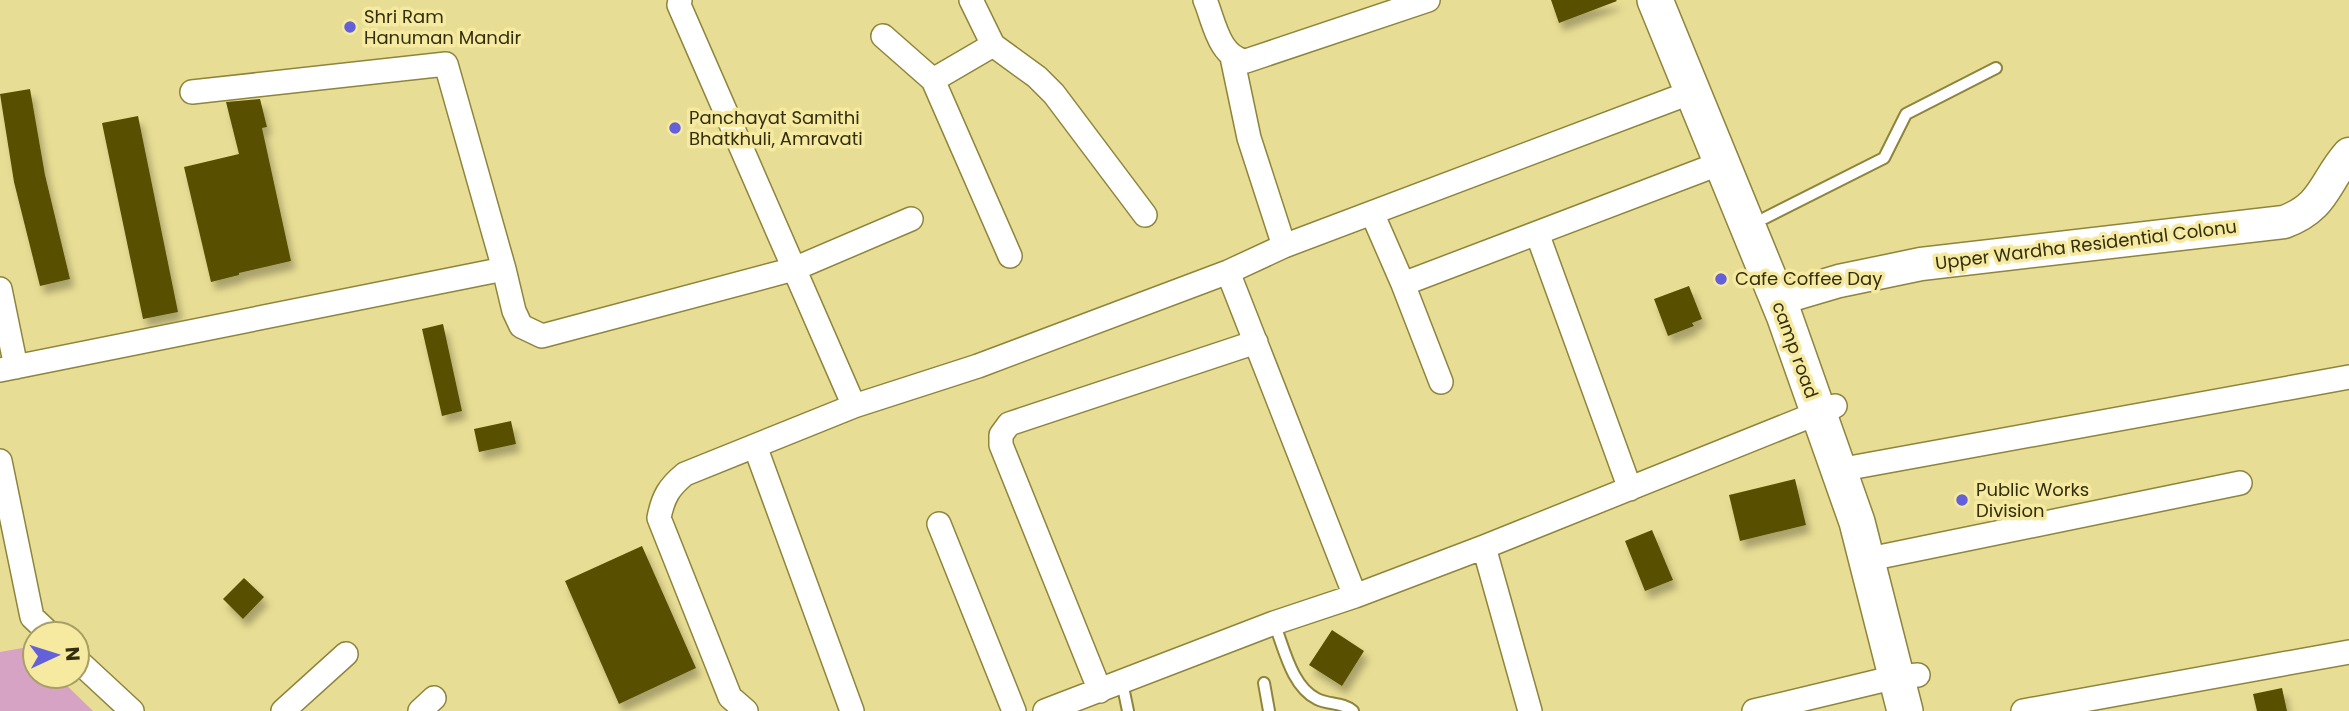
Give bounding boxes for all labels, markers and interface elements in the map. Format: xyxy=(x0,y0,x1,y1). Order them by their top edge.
place label: Shri Ram Hanuman Mandir xyxy=(364,4,521,50)
marker: Shri Ram Hanuman Mandir xyxy=(342,19,358,35)
place label: Panchayat Samithi Bhatkhuli, Amravati xyxy=(689,105,863,151)
marker: Panchayat Samithi Bhatkhuli, Amravati xyxy=(667,120,683,136)
street label: Upper Wardha Residential Colonu xyxy=(1934,214,2238,275)
place label: Cafe Coffee Day xyxy=(1735,266,1882,291)
marker: Cafe Coffee Day xyxy=(1713,271,1729,287)
street label: camp road xyxy=(1766,298,1825,402)
place label: Public Works Division xyxy=(1976,477,2089,523)
marker: Public Works Division xyxy=(1954,492,1970,508)
north arrow xyxy=(21,620,91,690)
text: N xyxy=(58,646,86,662)

